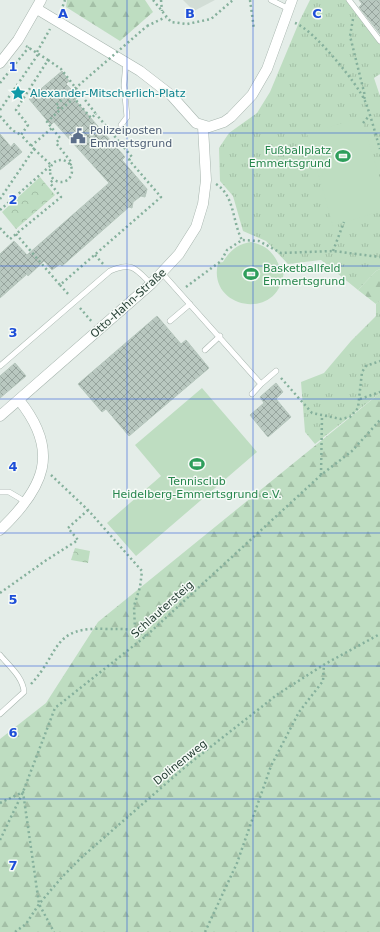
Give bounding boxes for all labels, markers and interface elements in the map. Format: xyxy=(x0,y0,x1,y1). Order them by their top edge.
text: A xyxy=(58,6,68,21)
text: B xyxy=(185,6,195,21)
text: C xyxy=(312,6,322,21)
text: 1 xyxy=(8,59,18,74)
place icon: Alexander-Mitscherlich-Platz xyxy=(9,84,27,102)
place label: Alexander-Mitscherlich-Platz xyxy=(30,87,186,100)
place label: Polizeiposten Emmertsgrund xyxy=(90,124,172,150)
public building icon: Polizeiposten Emmertsgrund xyxy=(69,127,87,145)
place label: Fußballplatz Emmertsgrund xyxy=(249,144,331,170)
sports icon: Fußballplatz Emmertsgrund xyxy=(334,147,352,165)
text: 2 xyxy=(8,192,18,207)
place label: Basketballfeld Emmertsgrund xyxy=(263,262,345,288)
sports icon: Basketballfeld Emmertsgrund xyxy=(242,265,260,283)
street label: Otto-Hahn-Straße xyxy=(88,266,169,341)
text: 3 xyxy=(8,325,18,340)
sports icon: Tennisclub Heidelberg-Emmertsgrund e.V. xyxy=(188,455,206,473)
text: 4 xyxy=(8,459,18,474)
place label: Tennisclub Heidelberg-Emmertsgrund e.V. xyxy=(112,475,282,501)
street label: Schlautersteig xyxy=(129,578,196,641)
text: 5 xyxy=(8,592,18,607)
text: 6 xyxy=(8,725,18,740)
street label: Dolinenweg xyxy=(151,737,210,788)
text: 7 xyxy=(8,858,18,873)

